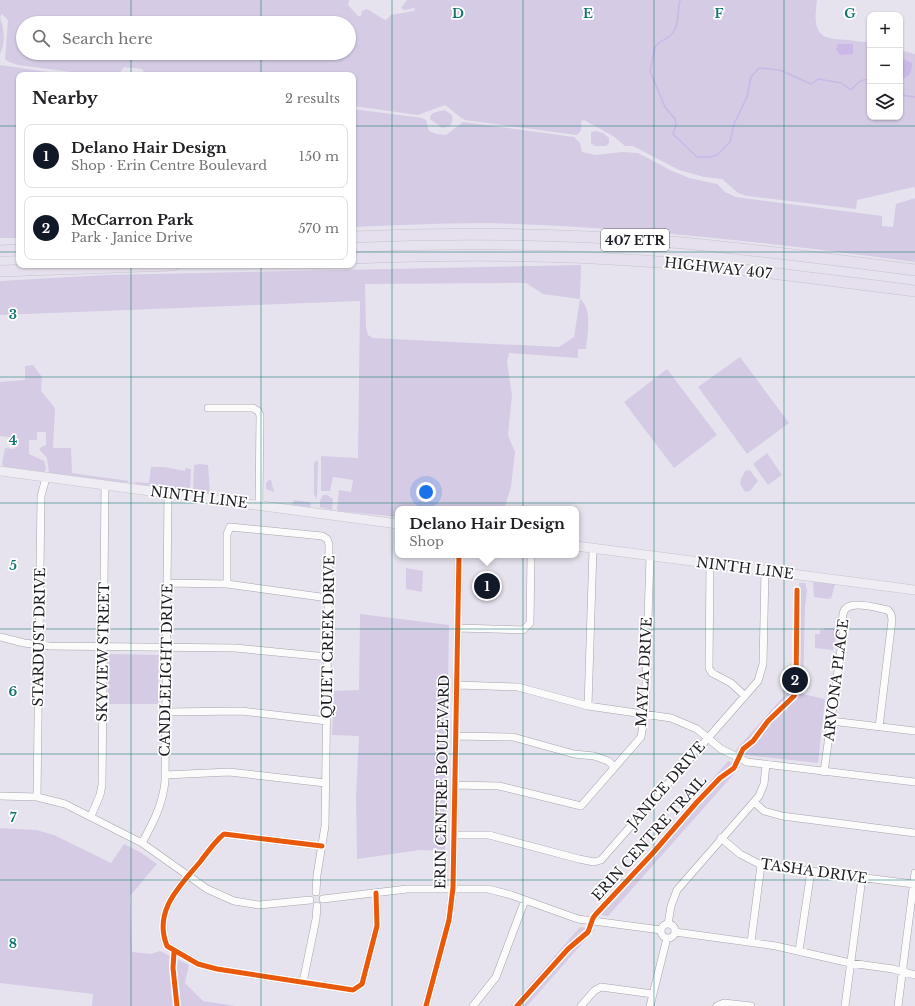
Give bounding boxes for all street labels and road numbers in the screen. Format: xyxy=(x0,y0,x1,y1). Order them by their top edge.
road number: 407 ETR xyxy=(601,229,669,251)
street label: HIGHWAY 407 xyxy=(663,253,774,283)
street label: NINTH LINE xyxy=(149,482,249,512)
street label: NINTH LINE xyxy=(695,553,795,583)
street label: QUIET CREEK DRIVE xyxy=(318,555,338,719)
street label: STARDUST DRIVE xyxy=(29,567,49,707)
street label: SKYVIEW STREET xyxy=(93,582,113,722)
street label: CANDLELIGHT DRIVE xyxy=(155,583,177,757)
street label: MAYLA DRIVE xyxy=(632,617,656,727)
street label: ARVONA PLACE xyxy=(819,618,852,743)
street label: ERIN CENTRE BOULEVARD xyxy=(431,675,453,889)
street label: JANICE DRIVE xyxy=(622,738,709,834)
street label: ERIN CENTRE TRAIL xyxy=(588,771,710,905)
street label: TASHA DRIVE xyxy=(760,855,868,887)

